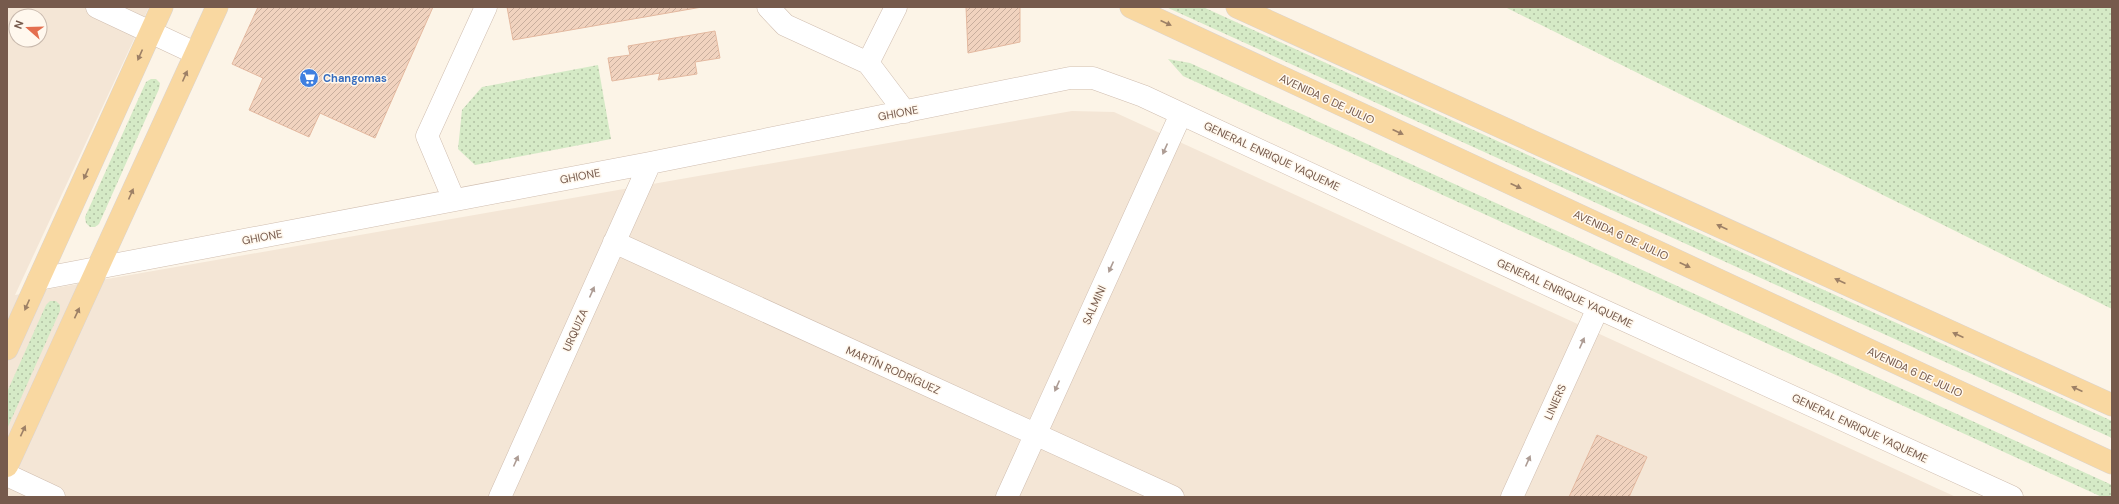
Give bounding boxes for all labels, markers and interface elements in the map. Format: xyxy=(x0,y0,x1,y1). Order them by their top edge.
north arrow xyxy=(8,8,48,48)
text: N xyxy=(11,18,27,31)
one-way arrow xyxy=(1160,20,1172,27)
one-way arrow xyxy=(137,49,143,61)
supermarket icon: Changomas xyxy=(298,67,320,89)
one-way arrow xyxy=(182,70,188,81)
place label: Changomas xyxy=(323,71,387,85)
street label: AVENIDA 6 DE JULIO xyxy=(1277,71,1377,127)
street label: GHIONE xyxy=(877,102,919,124)
street label: GENERAL ENRIQUE YAQUEME xyxy=(1202,118,1342,194)
one-way arrow xyxy=(1393,129,1404,135)
one-way arrow xyxy=(1162,143,1168,155)
street label: GHIONE xyxy=(559,165,601,187)
one-way arrow xyxy=(83,168,89,180)
one-way arrow xyxy=(1510,183,1522,189)
one-way arrow xyxy=(128,189,134,200)
street label: AVENIDA 6 DE JULIO xyxy=(1571,207,1671,263)
one-way arrow xyxy=(1715,224,1727,230)
street label: GHIONE xyxy=(241,226,283,248)
street label: GENERAL ENRIQUE YAQUEME xyxy=(1495,255,1635,331)
one-way arrow xyxy=(1108,262,1114,273)
one-way arrow xyxy=(1679,262,1690,268)
one-way arrow xyxy=(1834,278,1845,284)
street label: SALMINI xyxy=(1079,283,1109,327)
one-way arrow xyxy=(589,286,595,297)
one-way arrow xyxy=(24,299,30,310)
street label: URQUIZA xyxy=(559,306,591,354)
one-way arrow xyxy=(74,307,80,318)
one-way arrow xyxy=(1953,332,1964,338)
one-way arrow xyxy=(1579,337,1585,349)
street label: MARTÍN RODRÍGUEZ xyxy=(844,343,942,397)
street label: AVENIDA 6 DE JULIO xyxy=(1865,344,1965,400)
one-way arrow xyxy=(1054,380,1060,392)
street label: LINIERS xyxy=(1541,382,1569,422)
one-way arrow xyxy=(2071,386,2082,392)
street label: GENERAL ENRIQUE YAQUEME xyxy=(1790,390,1930,466)
one-way arrow xyxy=(20,425,26,436)
one-way arrow xyxy=(513,456,519,467)
one-way arrow xyxy=(1525,456,1531,467)

